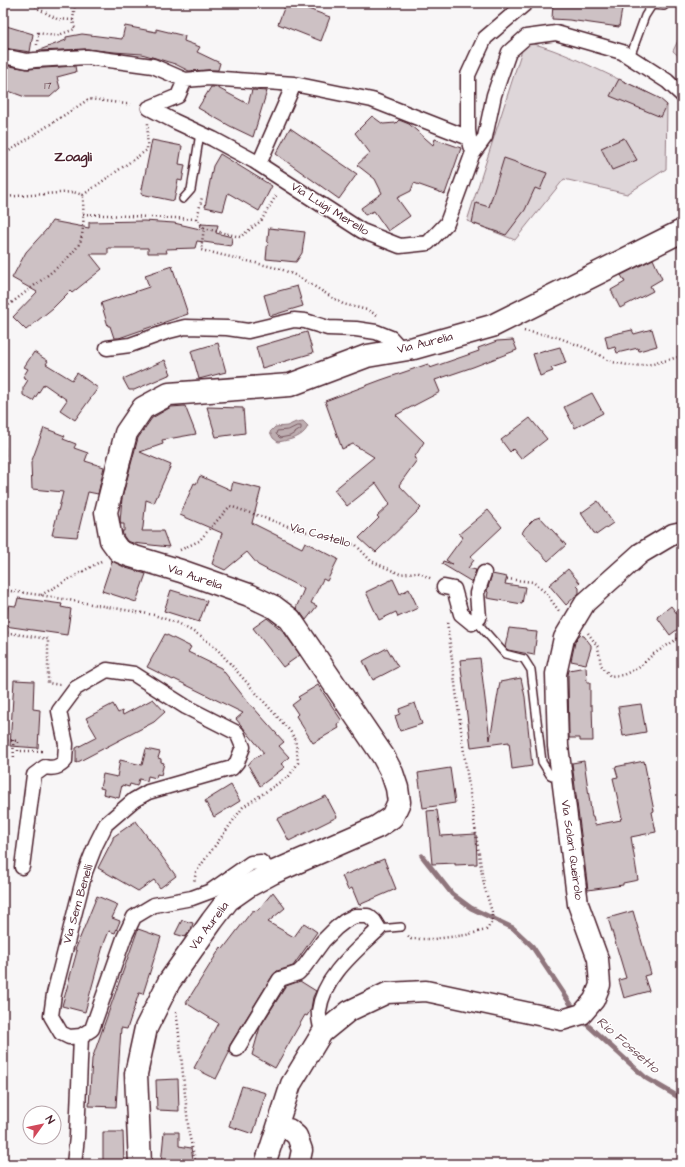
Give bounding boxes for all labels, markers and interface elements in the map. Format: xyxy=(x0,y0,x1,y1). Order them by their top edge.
house number: 17 xyxy=(44,79,52,93)
district label: Zoagli xyxy=(54,147,93,168)
street label: Via Luigi Merello xyxy=(287,178,373,241)
street label: Via Aurelia xyxy=(395,328,455,358)
street label: Via Castello xyxy=(287,518,353,552)
street label: Via Aurelia xyxy=(165,560,225,594)
street label: Via Solari Queirolo xyxy=(557,799,587,901)
street label: Via Sem Benelli xyxy=(59,862,97,946)
street label: Via Aurelia xyxy=(185,898,233,954)
water label: Rio Fossetto xyxy=(593,1013,665,1078)
north arrow xyxy=(22,1105,62,1145)
text: N xyxy=(42,1113,58,1127)

